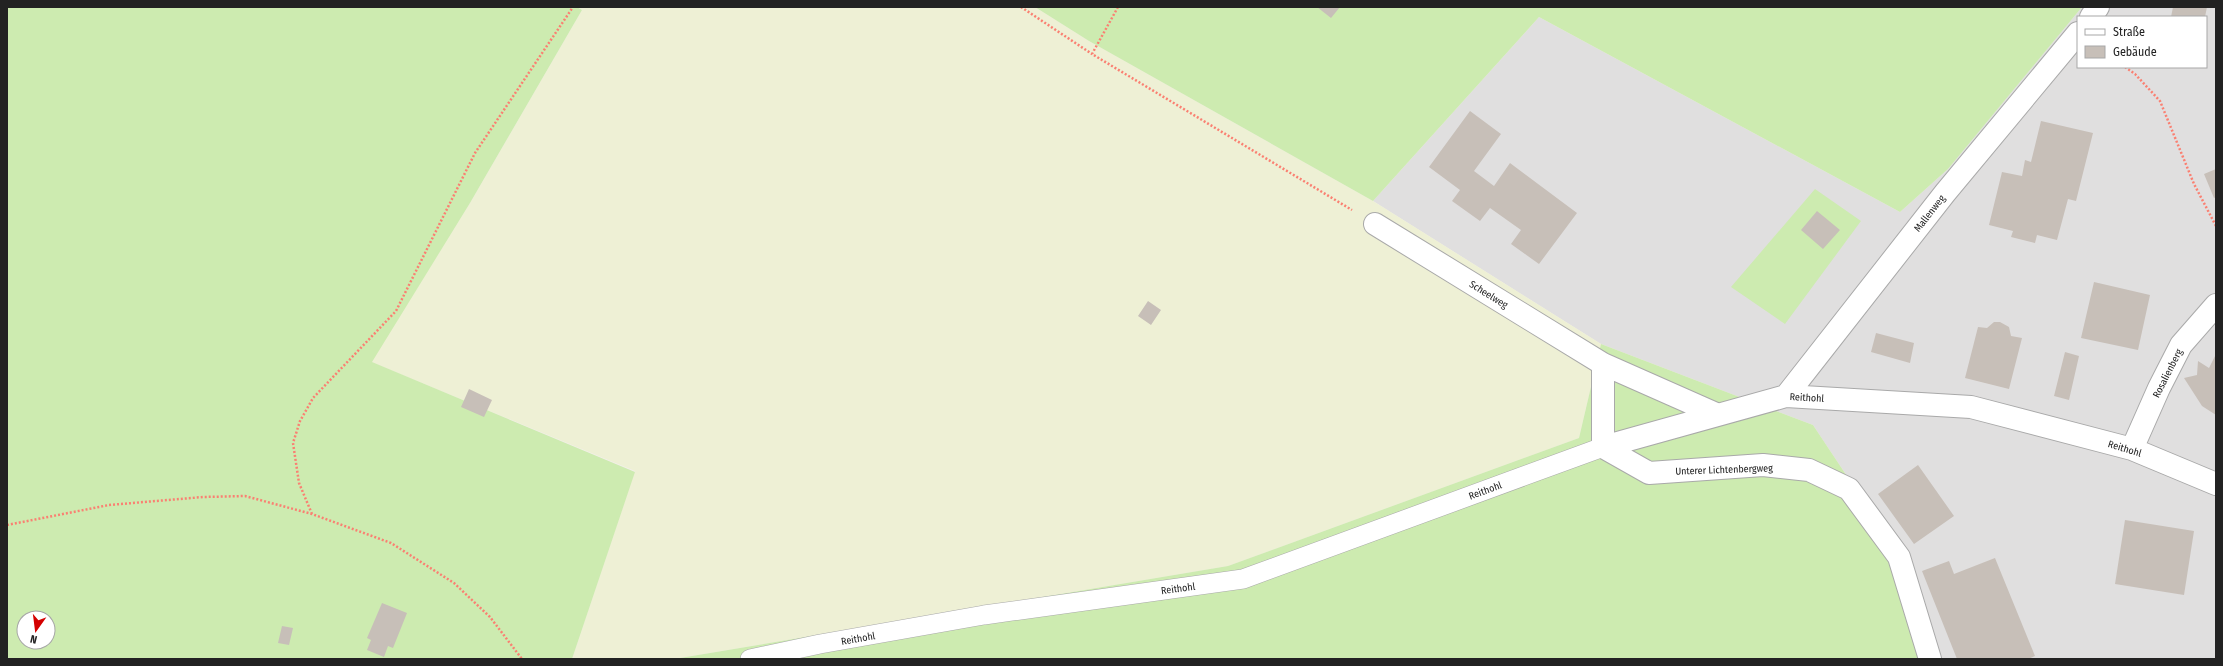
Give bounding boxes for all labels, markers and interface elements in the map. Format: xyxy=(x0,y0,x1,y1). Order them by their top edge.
legend xyxy=(2077,16,2207,68)
text: Straße xyxy=(2113,25,2145,39)
text: Gebäude xyxy=(2113,45,2157,59)
street label: Mallenweg xyxy=(1912,193,1948,234)
street label: Scheelweg xyxy=(1467,278,1510,312)
street label: Rosalienberg xyxy=(2150,347,2185,400)
street label: Reithohl xyxy=(1789,391,1825,405)
street label: Reithohl xyxy=(2106,438,2143,460)
street label: Unterer Lichtenbergweg xyxy=(1675,462,1773,478)
street label: Reithohl xyxy=(1467,479,1504,502)
street label: Reithohl xyxy=(1160,581,1196,597)
north arrow xyxy=(16,610,56,650)
street label: Reithohl xyxy=(840,630,877,648)
text: N xyxy=(29,632,38,646)

